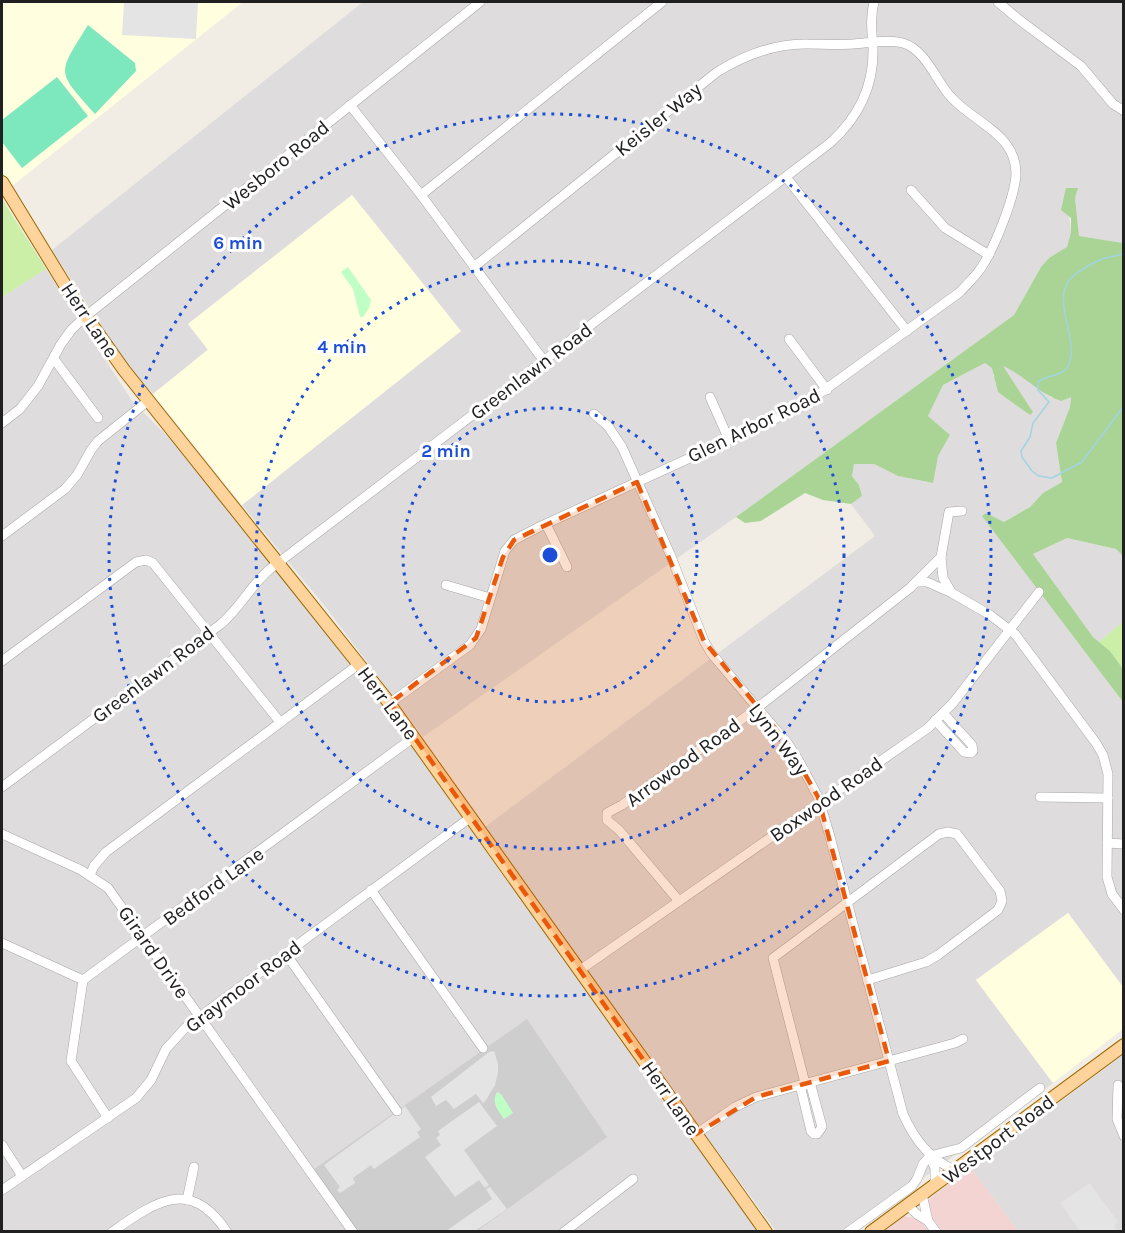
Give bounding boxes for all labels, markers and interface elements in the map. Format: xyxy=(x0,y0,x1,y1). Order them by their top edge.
street label: Keisler Way xyxy=(611,78,706,161)
street label: Wesboro Road xyxy=(219,116,334,215)
text: 6 min xyxy=(213,232,263,254)
street label: Herr Lane xyxy=(56,278,123,362)
street label: Greenlawn Road xyxy=(466,318,597,425)
text: 4 min xyxy=(317,336,367,358)
street label: Glen Arbor Road xyxy=(684,383,824,468)
text: 2 min xyxy=(421,440,471,462)
centre of rings xyxy=(540,545,560,565)
street label: Greenlawn Road xyxy=(88,621,219,728)
street label: Herr Lane xyxy=(353,662,423,744)
street label: Lynn Way xyxy=(744,699,813,780)
street label: Arrowood Road xyxy=(622,713,745,812)
street label: Boxwood Road xyxy=(765,752,887,847)
street label: Bedford Lane xyxy=(158,842,268,931)
street label: Girard Drive xyxy=(113,902,194,1003)
street label: Graymoor Road xyxy=(181,935,306,1037)
street label: Herr Lane xyxy=(637,1057,705,1140)
street label: Westport Road xyxy=(938,1090,1059,1189)

